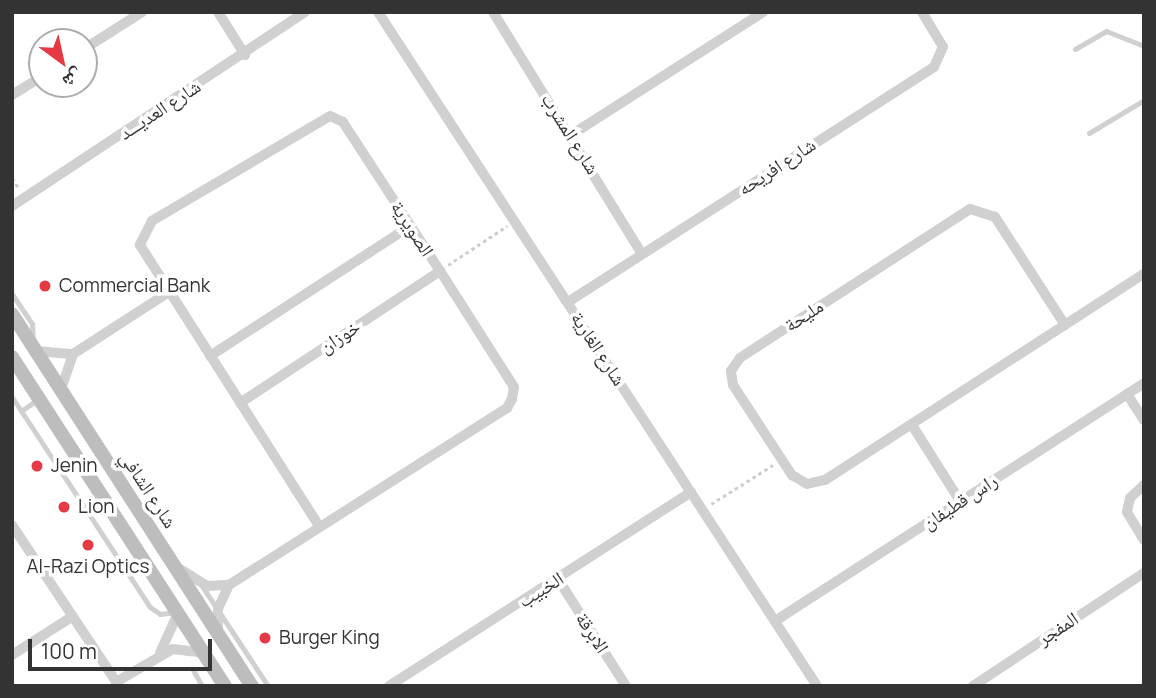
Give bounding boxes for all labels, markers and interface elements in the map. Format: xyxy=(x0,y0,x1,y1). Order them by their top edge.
north arrow xyxy=(28,28,98,98)
text: ش xyxy=(58,63,89,95)
street label: شارع العديـــد xyxy=(115,75,205,145)
street label: شارع المشرب xyxy=(536,89,604,179)
street label: شارع افريحه xyxy=(734,134,820,200)
street label: الصويرية xyxy=(386,197,438,261)
place label: Commercial Bank xyxy=(59,275,210,297)
marker: Commercial Bank xyxy=(37,278,53,294)
street label: مليحة xyxy=(780,295,828,337)
street label: شارع الغارية xyxy=(566,308,630,390)
street label: خوزان xyxy=(315,315,365,359)
street label: شارع الشافي xyxy=(115,447,181,533)
place label: Jenin xyxy=(51,455,98,477)
marker: Jenin xyxy=(29,458,45,474)
street label: راس قطيفان xyxy=(918,469,1002,535)
place label: Lion xyxy=(78,496,115,518)
marker: Lion xyxy=(56,499,72,515)
marker: Al-Razi Optics xyxy=(80,537,96,553)
place label: Al-Razi Optics xyxy=(27,556,149,578)
street label: الخبيب xyxy=(514,567,568,613)
street label: المفجر xyxy=(1033,607,1083,651)
street label: الابرقة xyxy=(571,608,613,658)
scale bar xyxy=(32,624,215,668)
place label: Burger King xyxy=(279,627,380,649)
marker: Burger King xyxy=(257,630,273,646)
text: 100 m xyxy=(41,637,97,665)

